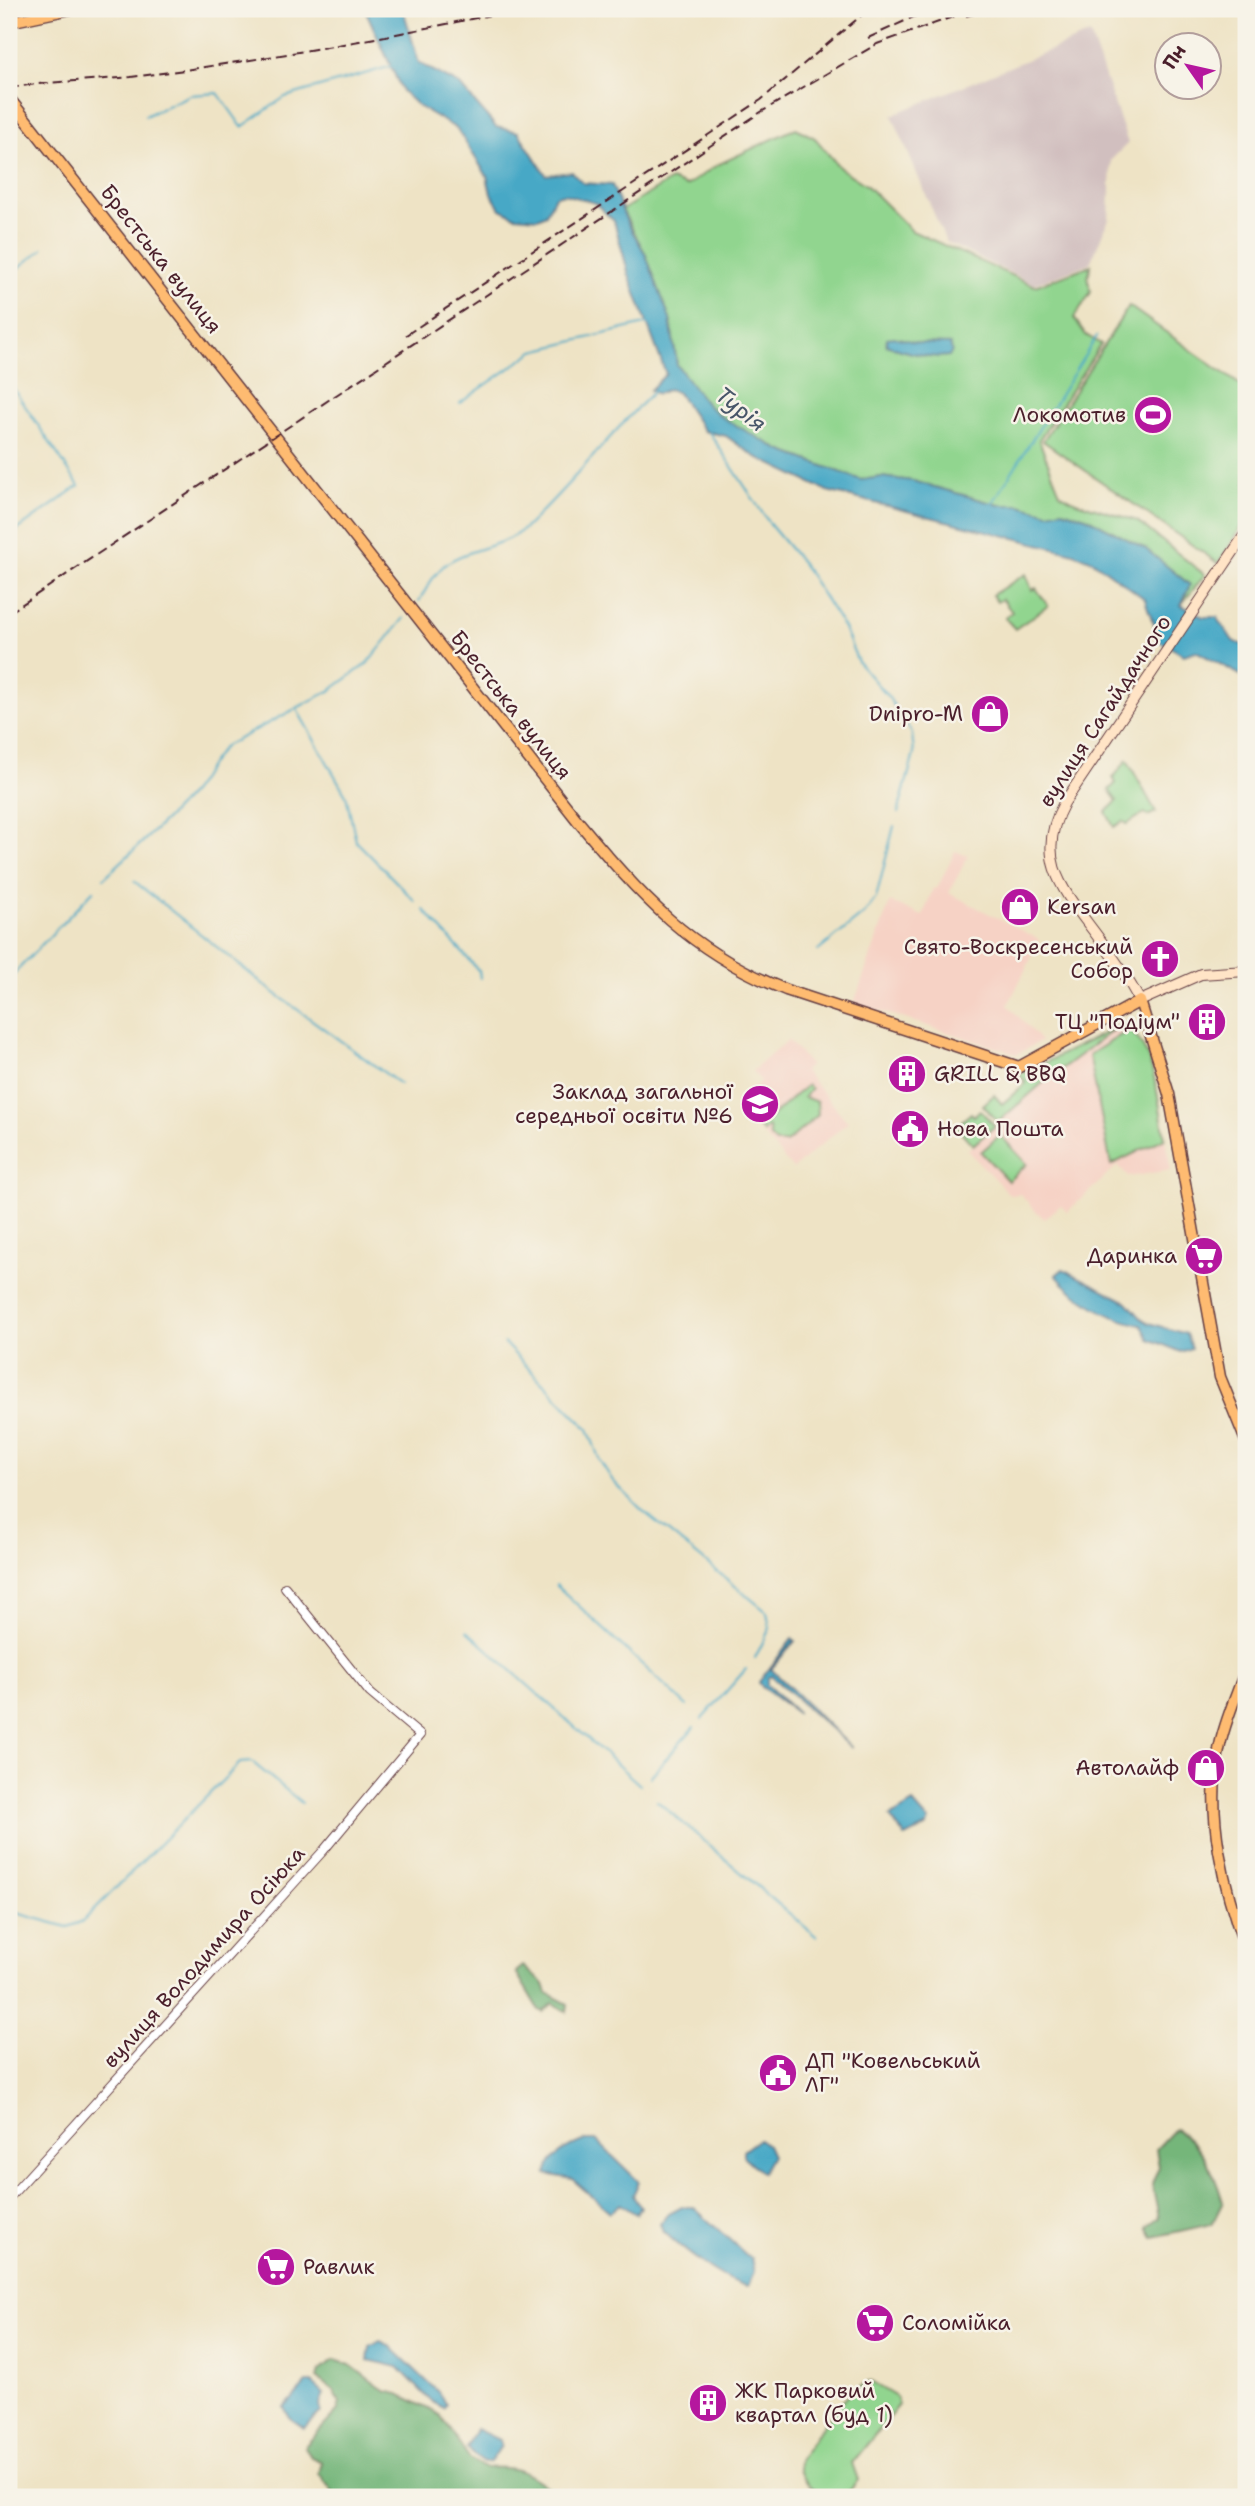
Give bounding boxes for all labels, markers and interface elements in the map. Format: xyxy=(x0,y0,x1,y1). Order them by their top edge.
north arrow xyxy=(1154,32,1224,102)
text: Пн xyxy=(1157,39,1192,74)
street label: Брестська вулиця xyxy=(94,179,228,339)
water label: Турія xyxy=(709,380,773,438)
sports icon: Локомотив xyxy=(1132,394,1174,436)
place label: Локомотив xyxy=(1013,401,1126,429)
street label: вулиця Сагайдачного xyxy=(1032,610,1178,812)
street label: Брестська вулиця xyxy=(444,625,578,785)
shop icon: Dnipro-M xyxy=(969,693,1011,735)
place label: Dnipro-M xyxy=(869,700,963,728)
shop icon: Kersan xyxy=(999,886,1041,928)
place label: Kersan xyxy=(1047,893,1116,921)
place label: Свято-Воскресенський Собор xyxy=(904,933,1133,985)
church icon: Свято-Воскресенський Собор xyxy=(1139,938,1181,980)
building icon: ТЦ "Подіум" xyxy=(1186,1001,1228,1043)
place label: ТЦ "Подіум" xyxy=(1055,1008,1180,1036)
building icon: GRILL & BBQ xyxy=(886,1053,928,1095)
place label: GRILL & BBQ xyxy=(934,1060,1066,1088)
place label: Заклад загальної середньої освіти №6 xyxy=(515,1078,734,1130)
school or university icon: Заклад загальної середньої освіти №6 xyxy=(739,1083,781,1125)
public building icon: Нова Пошта xyxy=(889,1108,931,1150)
place label: Нова Пошта xyxy=(937,1115,1064,1143)
supermarket icon: Даринка xyxy=(1183,1235,1225,1277)
place label: Даринка xyxy=(1087,1242,1177,1270)
shop icon: Автолайф xyxy=(1185,1747,1227,1789)
place label: Автолайф xyxy=(1075,1754,1179,1782)
street label: вулиця Володимира Осіюка xyxy=(97,1840,311,2074)
place label: ДП "Ковельський ЛГ" xyxy=(805,2047,981,2099)
public building icon: ДП "Ковельський ЛГ" xyxy=(757,2052,799,2094)
supermarket icon: Равлик xyxy=(255,2246,297,2288)
place label: Равлик xyxy=(303,2253,375,2281)
supermarket icon: Соломійка xyxy=(854,2302,896,2344)
place label: Соломійка xyxy=(902,2309,1011,2337)
place label: ЖК Парковий квартал (буд 1) xyxy=(735,2377,893,2429)
building icon: ЖК Парковий квартал (буд 1) xyxy=(687,2382,729,2424)

